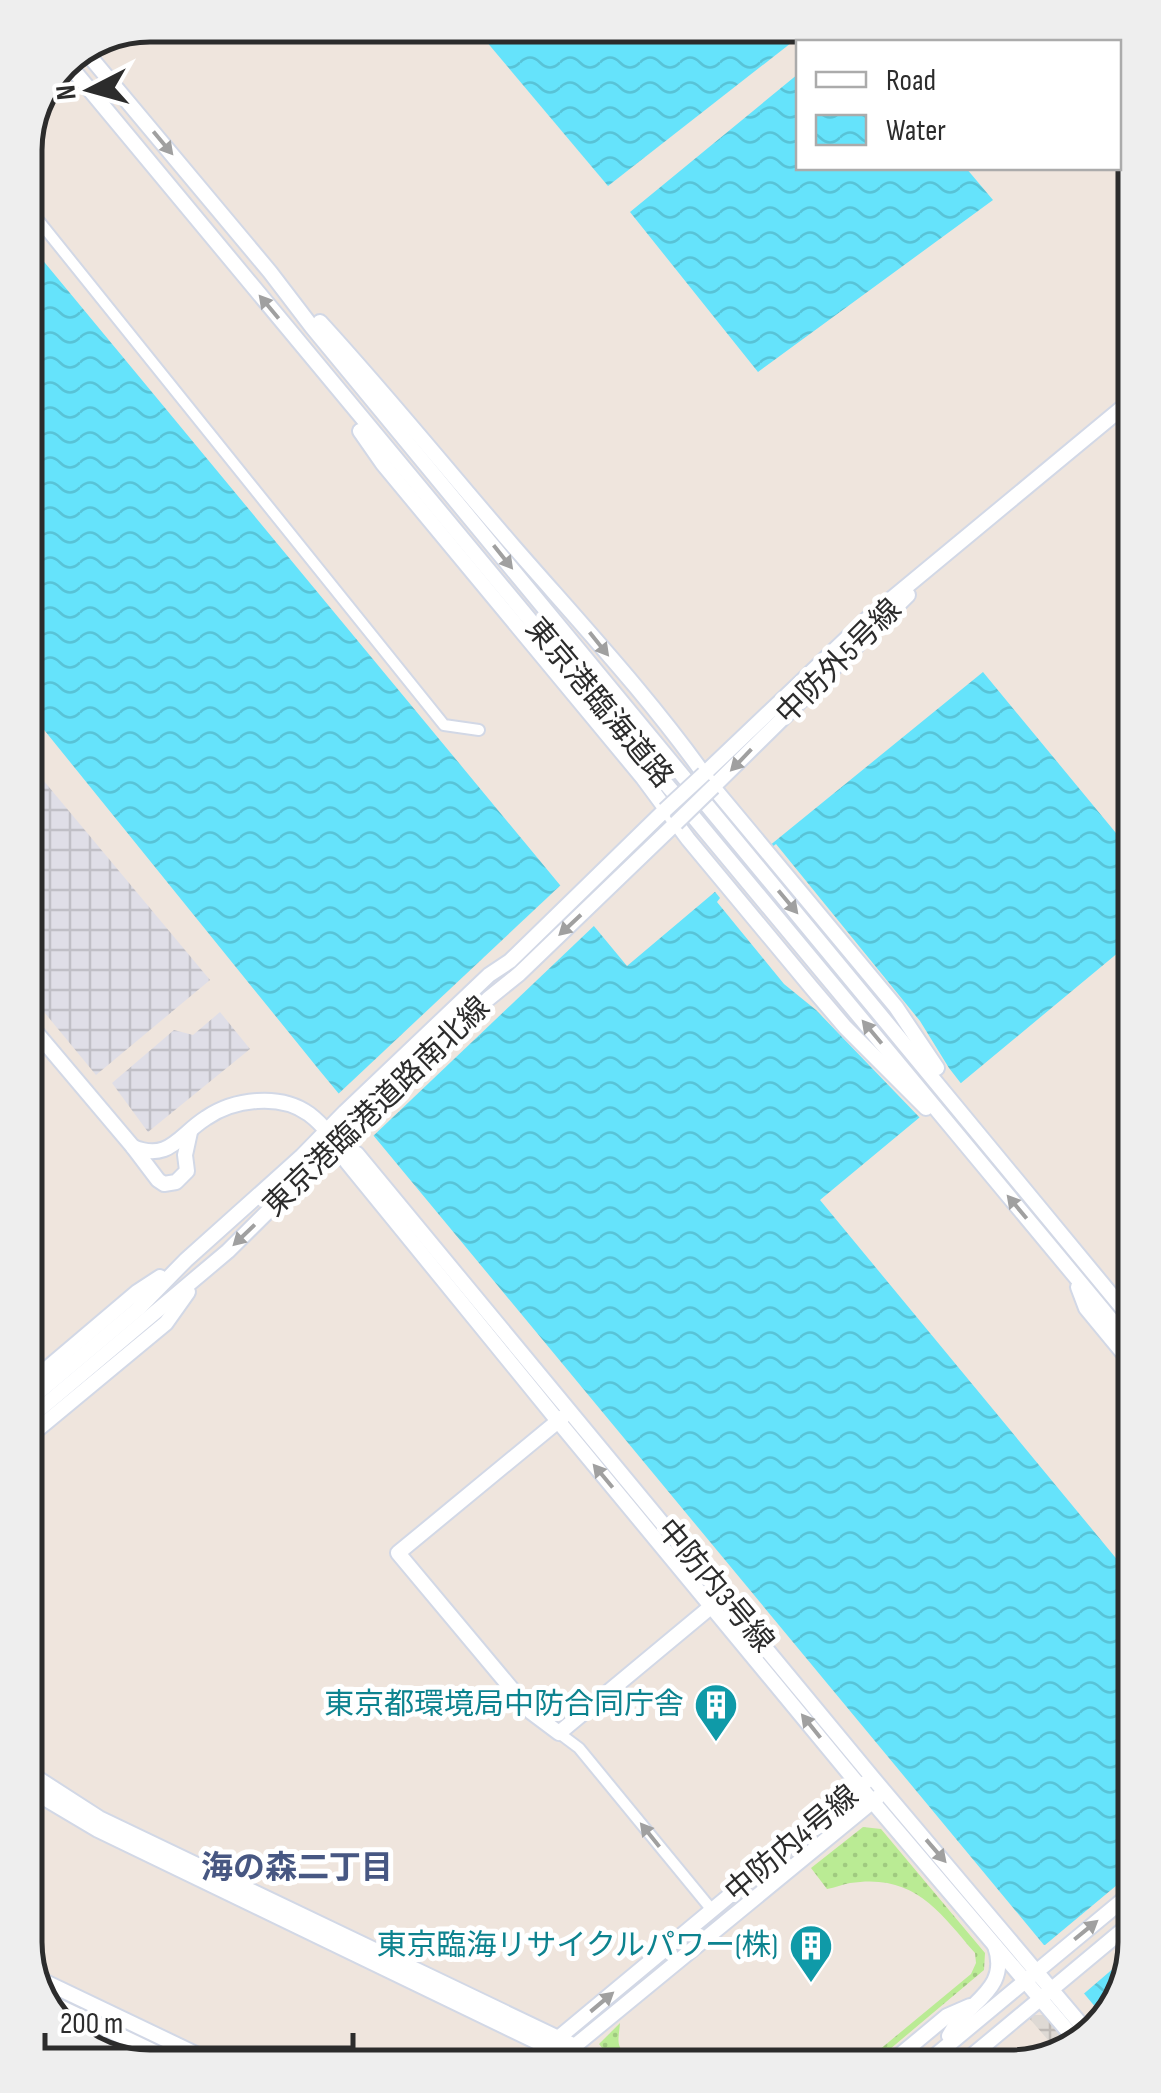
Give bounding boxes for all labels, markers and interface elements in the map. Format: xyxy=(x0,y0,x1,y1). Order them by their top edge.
north arrow xyxy=(40,40,140,140)
legend xyxy=(796,40,1121,170)
text: Road xyxy=(886,63,936,99)
text: N xyxy=(49,83,84,102)
text: Water xyxy=(886,113,946,149)
one-way arrow xyxy=(152,131,173,156)
one-way arrow xyxy=(259,294,280,319)
one-way arrow xyxy=(492,544,513,569)
street label: 中防外5号線 xyxy=(769,592,909,732)
street label: 東京港臨海道路 xyxy=(518,611,680,795)
one-way arrow xyxy=(588,632,609,657)
one-way arrow xyxy=(730,747,753,771)
one-way arrow xyxy=(777,890,798,915)
one-way arrow xyxy=(559,913,583,936)
street label: 東京港臨港道路南北線 xyxy=(257,990,497,1224)
one-way arrow xyxy=(862,1020,883,1045)
one-way arrow xyxy=(1007,1194,1028,1219)
one-way arrow xyxy=(233,1223,257,1246)
one-way arrow xyxy=(593,1463,614,1488)
street label: 中防内3号線 xyxy=(649,1512,781,1660)
building icon: 東京都環境局中防合同庁舎 xyxy=(693,1682,739,1743)
place label: 東京都環境局中防合同庁舎 xyxy=(324,1687,684,1723)
one-way arrow xyxy=(800,1713,822,1738)
street label: 中防内4号線 xyxy=(718,1778,866,1910)
one-way arrow xyxy=(640,1822,661,1847)
one-way arrow xyxy=(925,1838,947,1863)
district label: 海の森二丁目 xyxy=(201,1849,393,1888)
one-way arrow xyxy=(1073,1920,1099,1941)
building icon: 東京臨海リサイクルパワー(株) xyxy=(788,1923,834,1984)
place label: 東京臨海リサイクルパワー(株) xyxy=(377,1928,778,1964)
scale bar xyxy=(45,1988,352,2050)
one-way arrow xyxy=(590,1991,615,2013)
text: 200 m xyxy=(60,2006,123,2042)

